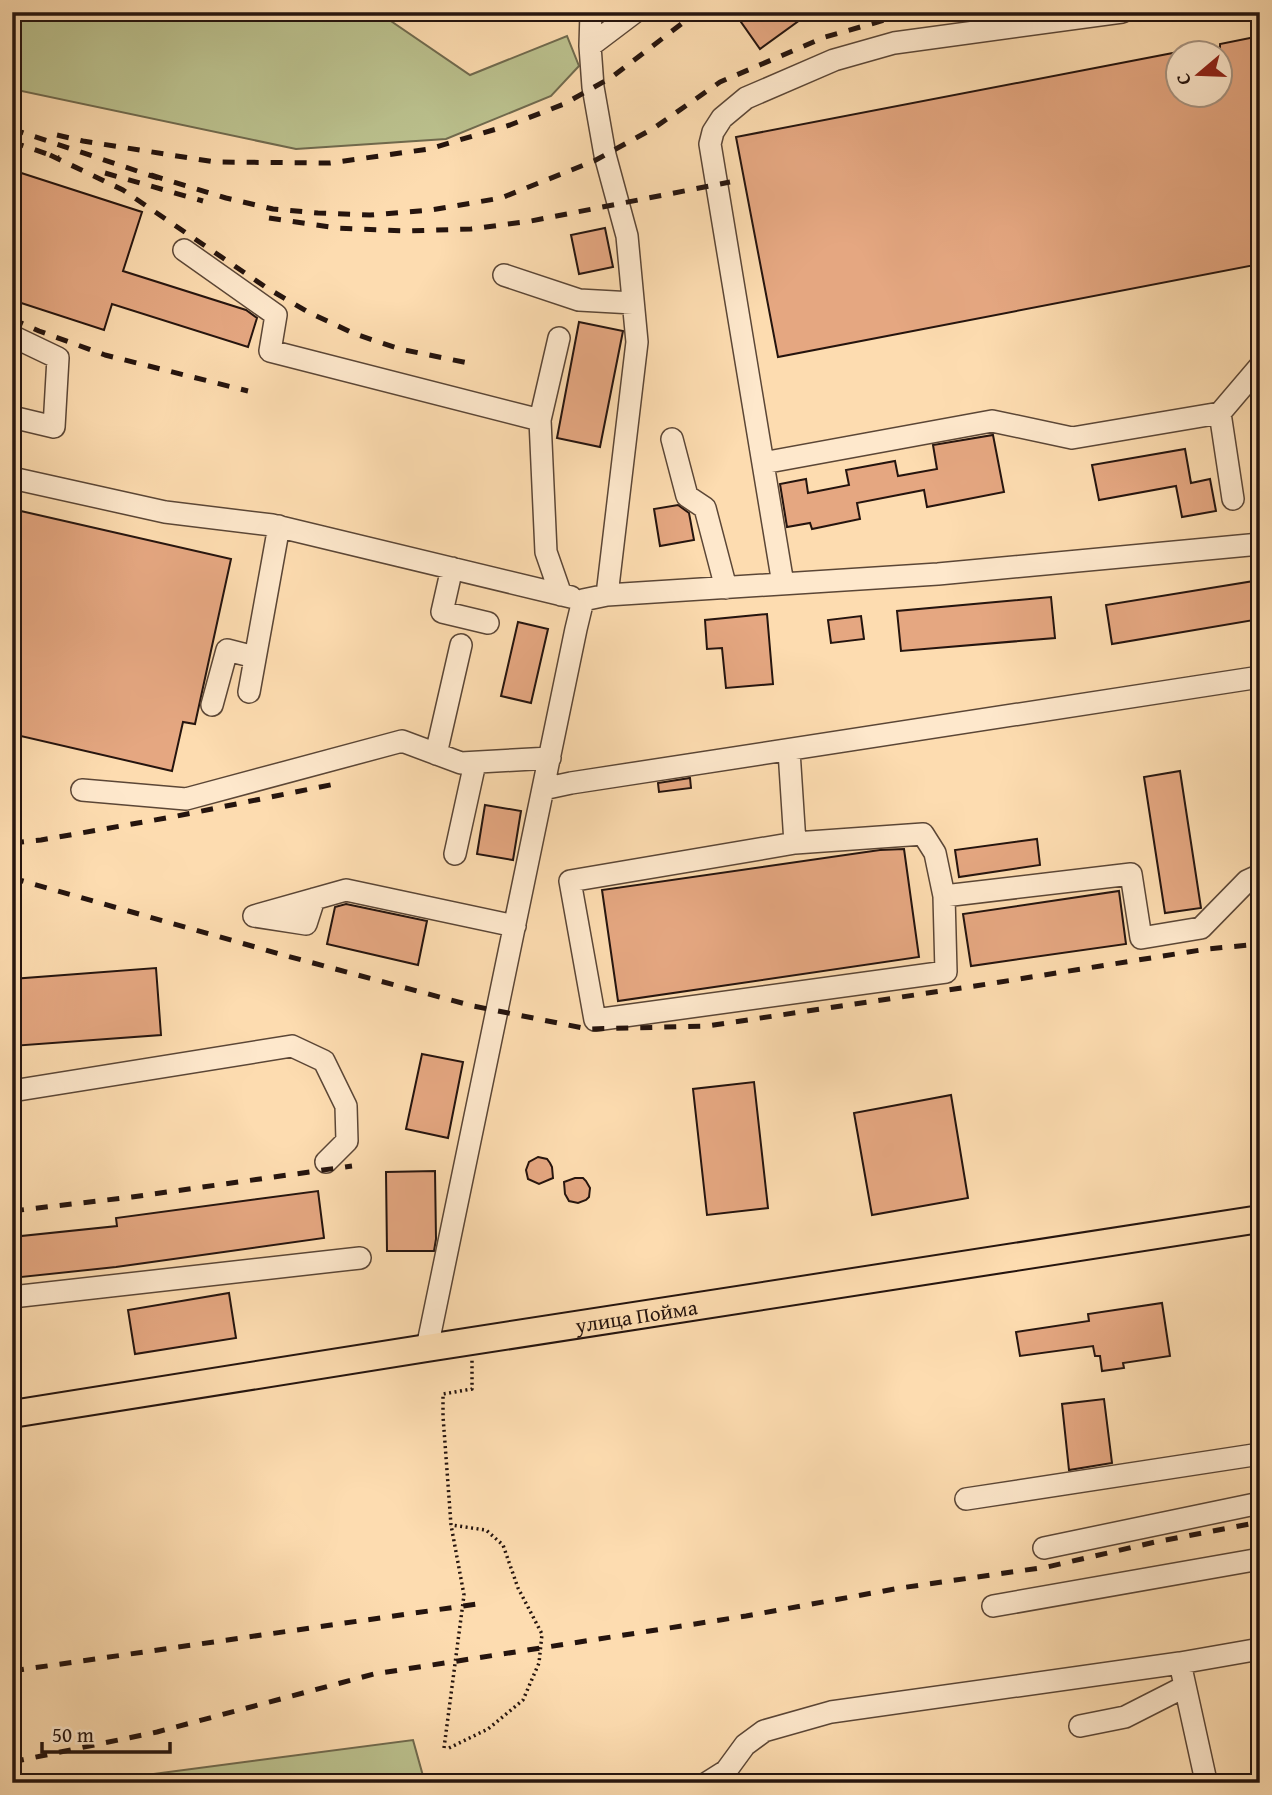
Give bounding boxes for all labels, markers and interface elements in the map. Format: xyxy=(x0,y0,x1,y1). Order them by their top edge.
north arrow xyxy=(1164,38,1234,108)
text: С xyxy=(1168,70,1198,89)
street label: улица Пойма xyxy=(572,1291,699,1340)
scale bar xyxy=(42,1711,170,1755)
text: 50 m xyxy=(52,1719,94,1750)

